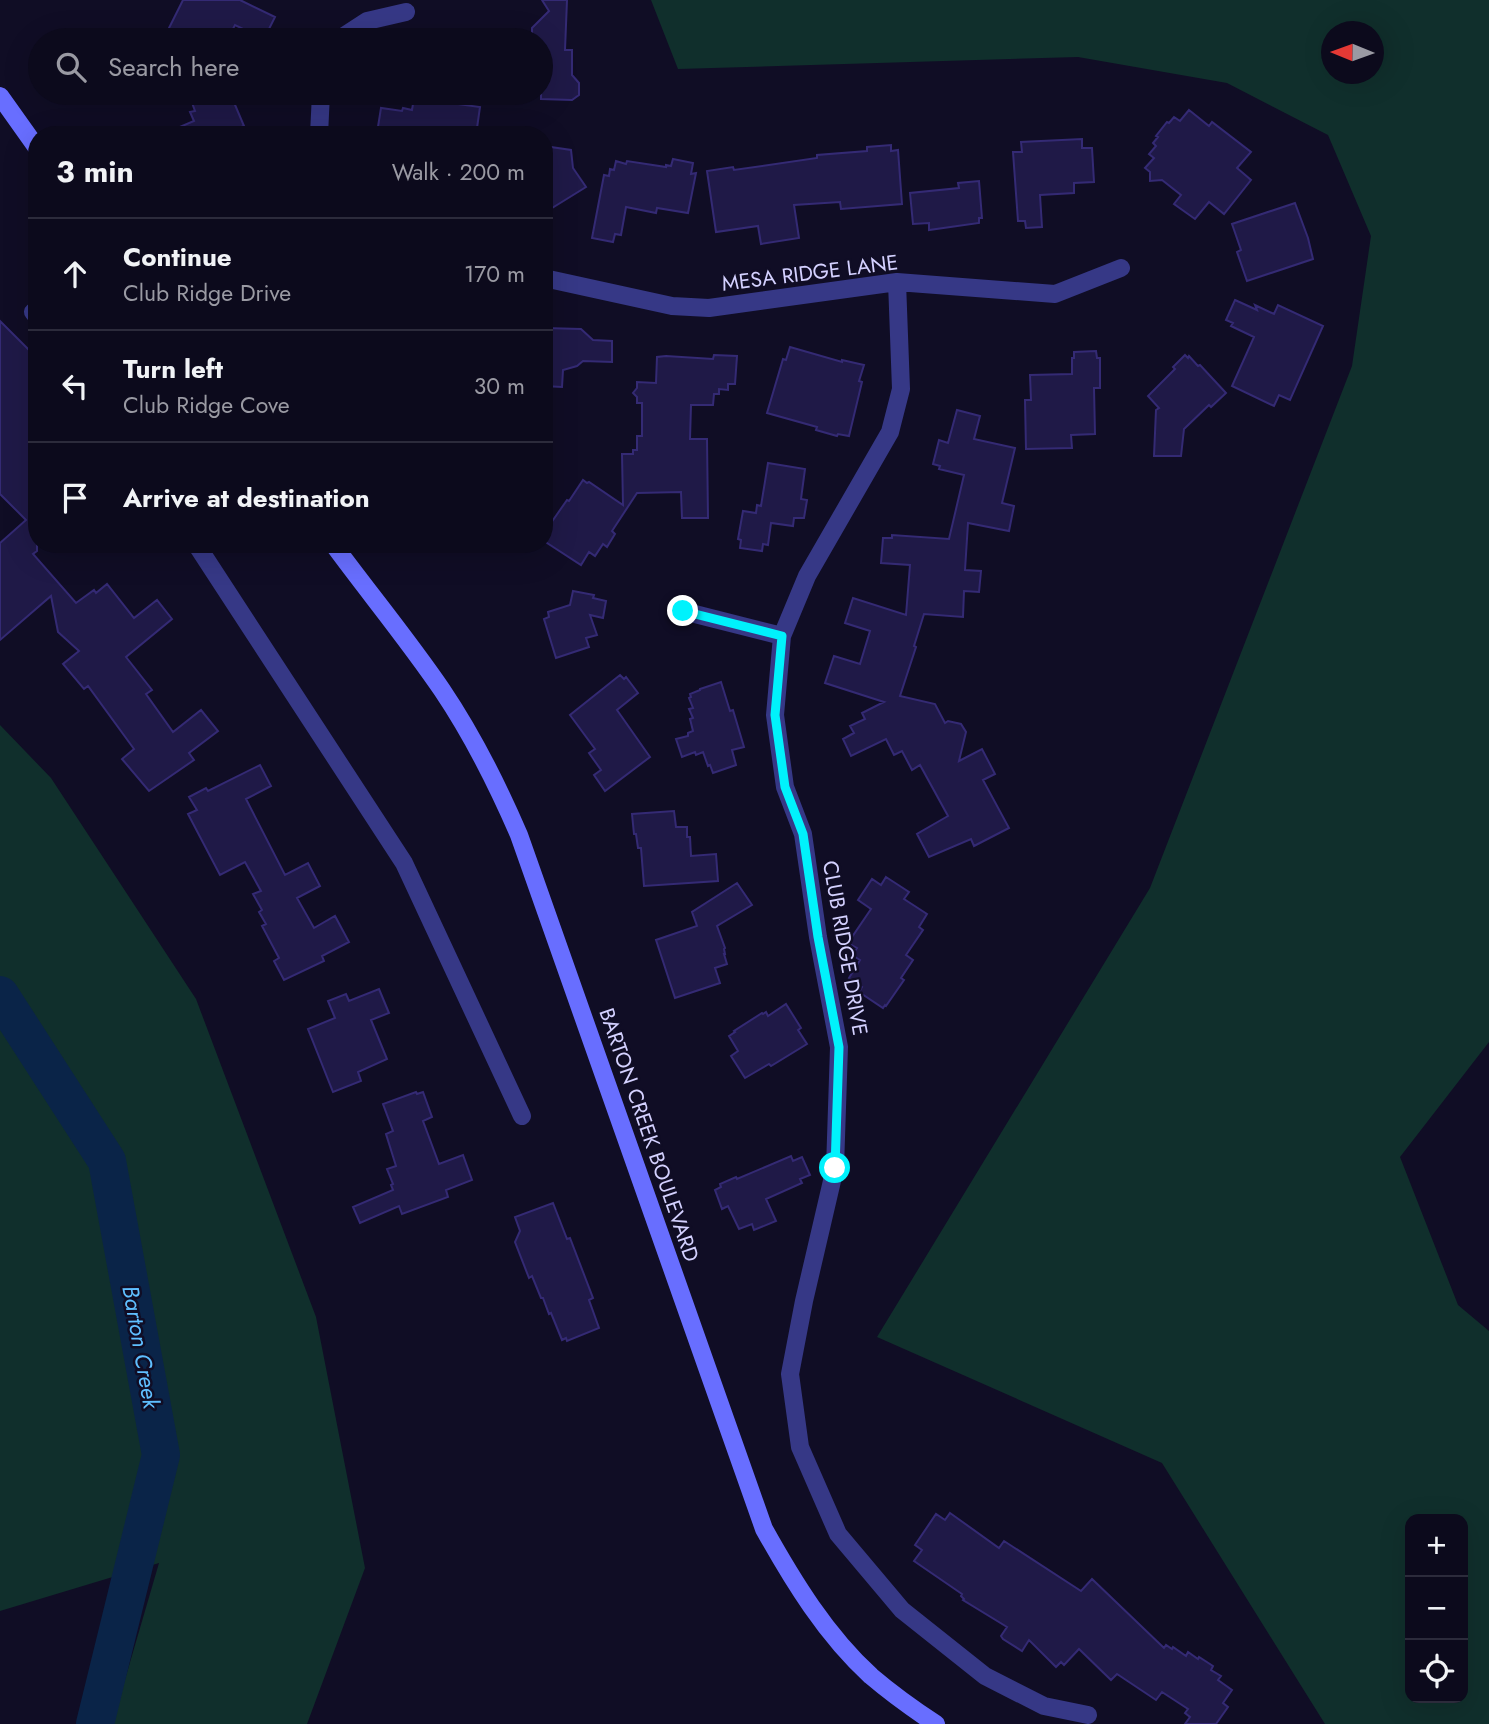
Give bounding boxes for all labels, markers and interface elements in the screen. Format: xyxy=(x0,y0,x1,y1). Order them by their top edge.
north arrow xyxy=(1321,21,1384,84)
search box xyxy=(28,28,553,105)
icon: search xyxy=(52,48,90,86)
text: Search here xyxy=(108,48,240,86)
text: 3 min xyxy=(56,150,134,193)
text: Walk · 200 m xyxy=(392,155,525,189)
text: Continue xyxy=(123,238,232,276)
street label: MESA RIDGE LANE xyxy=(720,247,900,299)
icon: ahead xyxy=(56,255,94,293)
text: 170 m xyxy=(464,257,525,291)
text: Club Ridge Drive xyxy=(123,276,291,310)
text: Turn left xyxy=(123,350,223,388)
icon: left xyxy=(56,367,94,405)
text: 30 m xyxy=(474,369,525,403)
text: Club Ridge Cove xyxy=(123,388,290,422)
icon: arrive xyxy=(56,479,94,517)
text: Arrive at destination xyxy=(123,479,370,517)
route end xyxy=(667,595,698,626)
street label: CLUB RIDGE DRIVE xyxy=(815,858,875,1038)
street label: BARTON CREEK BOULEVARD xyxy=(591,1004,707,1266)
route start xyxy=(819,1152,850,1183)
water label: Barton Creek xyxy=(113,1283,169,1412)
map controls xyxy=(1405,1514,1468,1703)
button: + xyxy=(1405,1514,1468,1577)
button: − xyxy=(1405,1577,1468,1640)
button: locate xyxy=(1405,1640,1468,1703)

